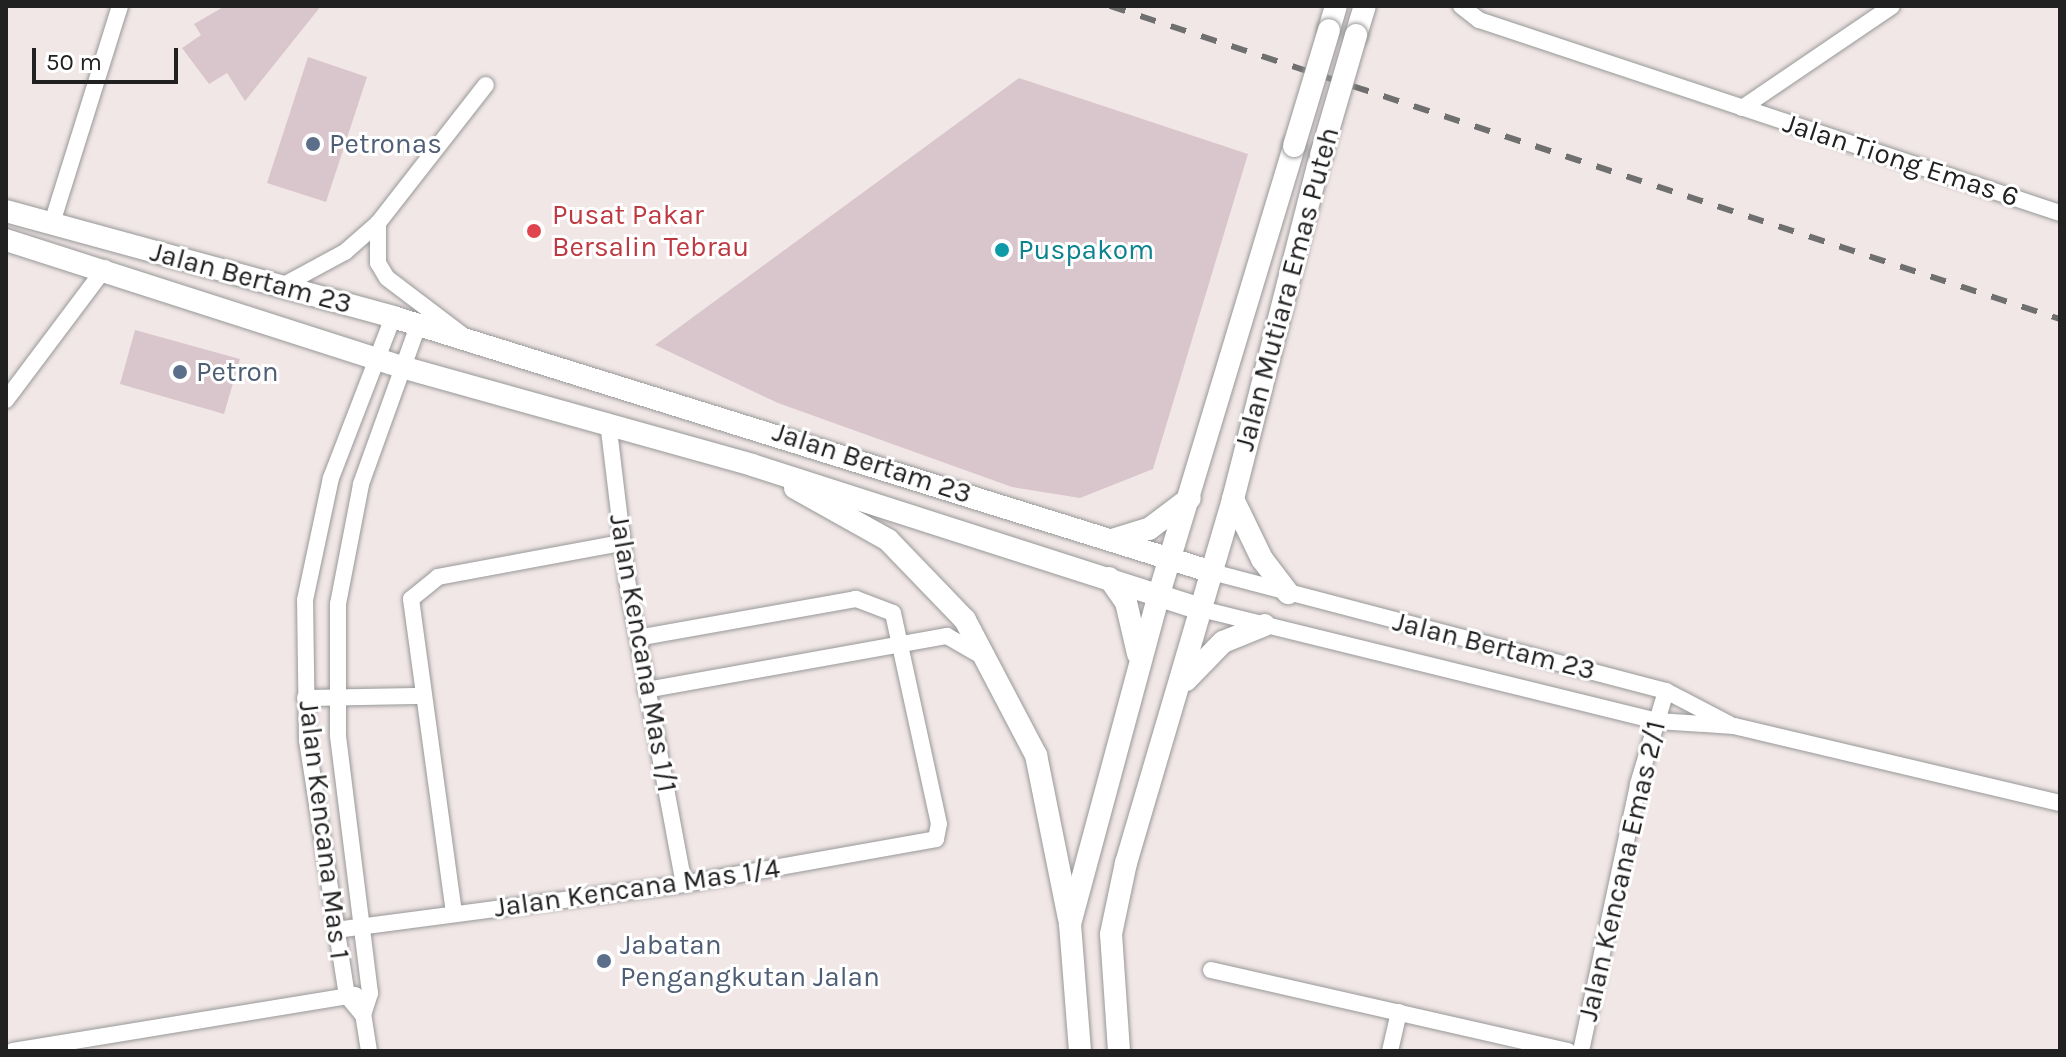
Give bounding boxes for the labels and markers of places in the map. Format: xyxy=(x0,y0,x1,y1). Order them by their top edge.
place label: Petronas xyxy=(329,127,442,161)
marker: Petronas xyxy=(304,135,322,153)
place label: Pusat Pakar Bersalin Tebrau xyxy=(552,198,749,264)
marker: Pusat Pakar Bersalin Tebrau xyxy=(523,220,545,242)
place label: Puspakom xyxy=(1018,233,1154,267)
marker: Puspakom xyxy=(993,241,1011,259)
place label: Petron xyxy=(196,355,279,389)
marker: Petron xyxy=(171,363,189,381)
place label: Jabatan Pengangkutan Jalan xyxy=(620,928,880,994)
marker: Jabatan Pengangkutan Jalan xyxy=(595,952,613,970)

